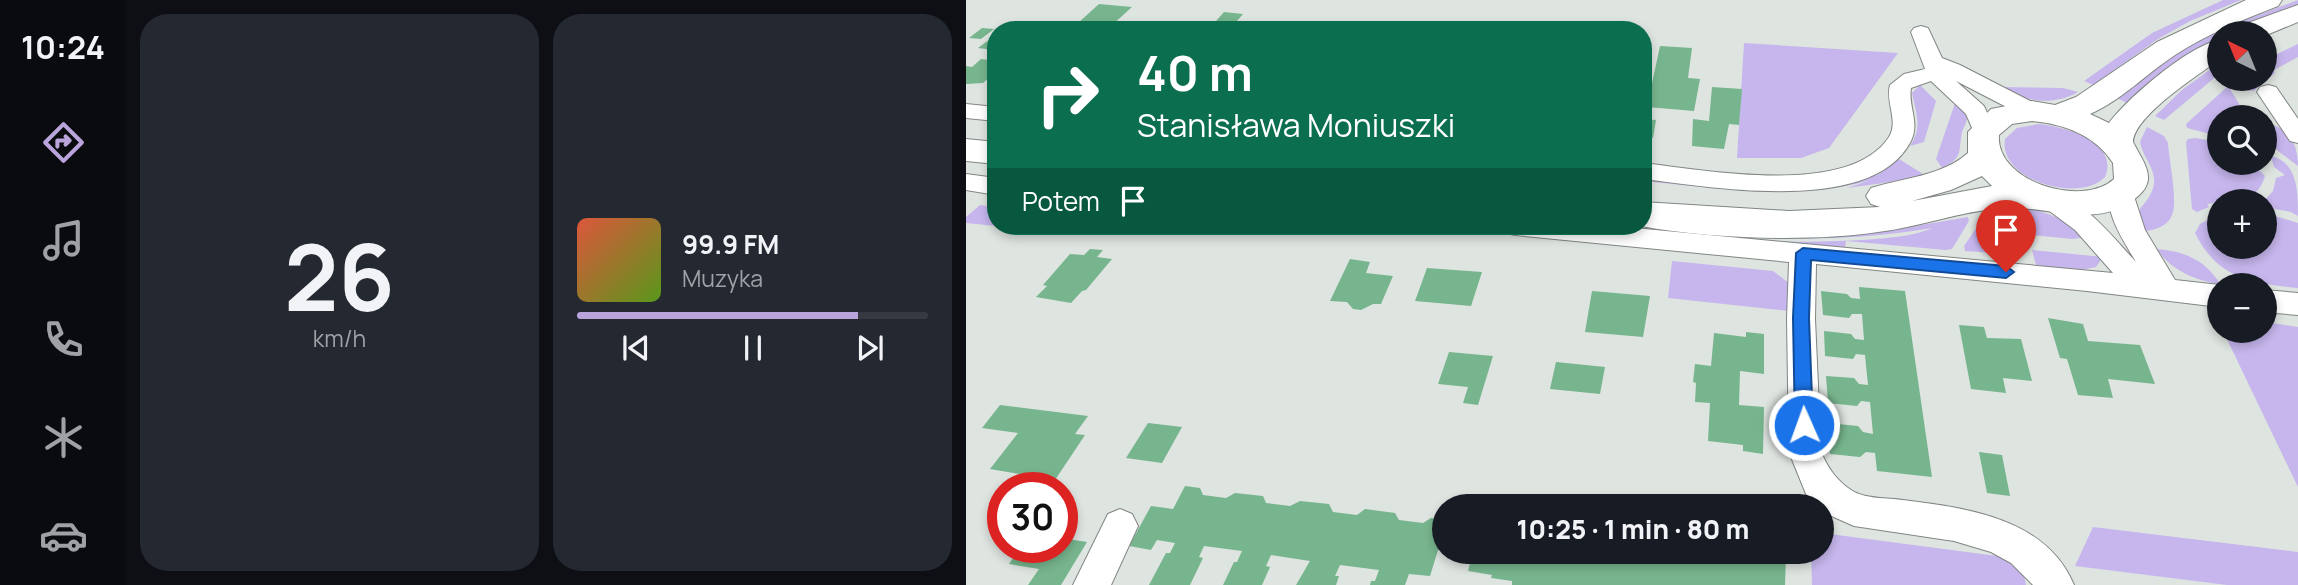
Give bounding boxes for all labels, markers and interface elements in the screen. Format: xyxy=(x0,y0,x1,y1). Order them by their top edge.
north arrow xyxy=(2207,21,2277,91)
map controls xyxy=(2207,21,2277,343)
text: 10:24 xyxy=(21,25,105,69)
text: 40 m xyxy=(1137,39,1253,106)
icon: right xyxy=(1022,49,1113,140)
text: Stanisława Moniuszki xyxy=(1137,103,1455,147)
button: search xyxy=(2207,105,2277,175)
icon: directions xyxy=(39,118,88,167)
icon: arrive xyxy=(1114,182,1152,220)
text: Potem xyxy=(1022,183,1100,219)
button: + xyxy=(2207,189,2277,259)
pin xyxy=(1976,200,2036,272)
icon: arrive xyxy=(1987,211,2025,249)
text: 26 xyxy=(284,214,395,338)
icon: music xyxy=(39,216,88,265)
text: 99.9 FM xyxy=(682,226,779,262)
text: Muzyka xyxy=(682,262,763,294)
button: − xyxy=(2207,273,2277,343)
icon: phone xyxy=(39,315,88,364)
text: km/h xyxy=(313,322,366,354)
icon: previous xyxy=(617,329,655,367)
icon: pause xyxy=(734,329,772,367)
icon: next xyxy=(851,329,889,367)
position arrow xyxy=(1767,388,1841,462)
icon: climate xyxy=(39,413,88,462)
speed limit sign: 30 xyxy=(987,472,1078,563)
icon: car xyxy=(39,511,88,560)
text: 10:25 · 1 min · 80 m xyxy=(1517,511,1749,547)

